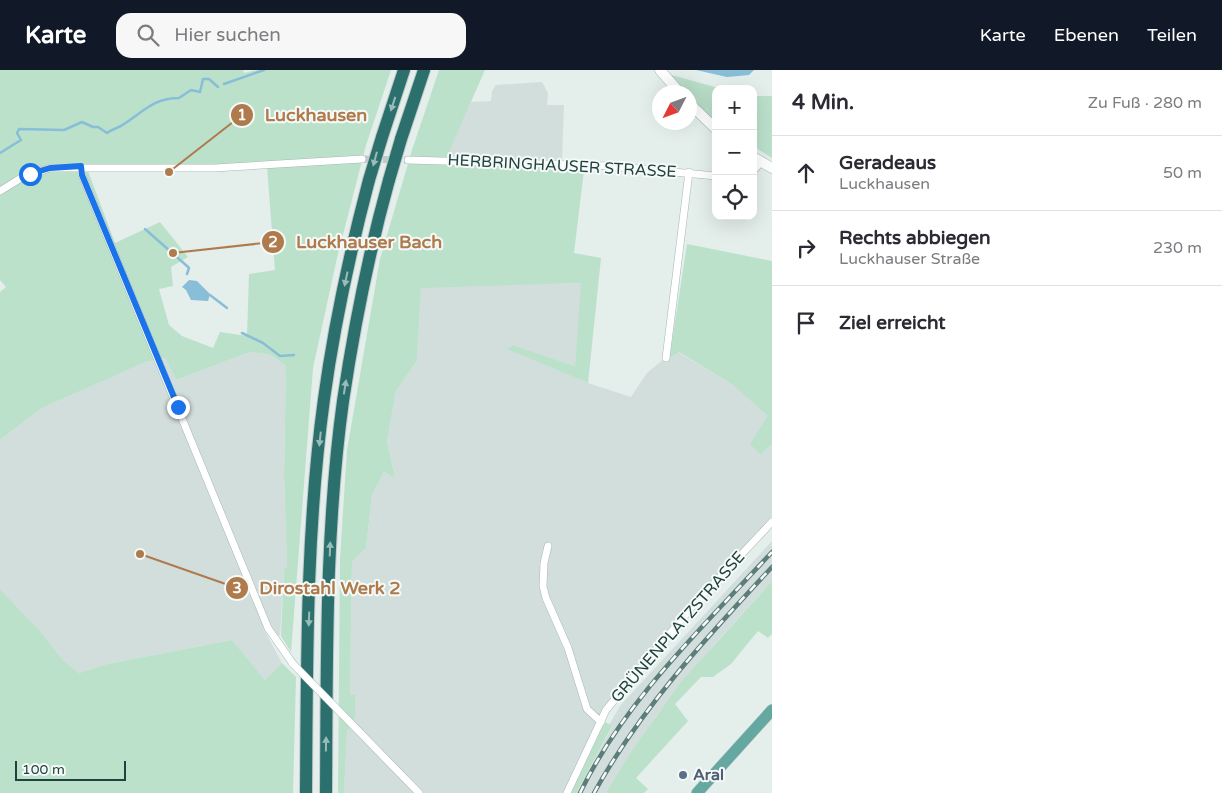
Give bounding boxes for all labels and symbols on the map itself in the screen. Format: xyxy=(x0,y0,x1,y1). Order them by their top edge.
north arrow xyxy=(652,85,697,130)
one-way arrow xyxy=(389,96,396,111)
callout: Luckhausen xyxy=(230,98,377,131)
text: Luckhausen xyxy=(265,104,367,126)
text: 1 xyxy=(237,106,247,124)
street label: HERBRINGHAUSER STRASSE xyxy=(447,150,677,182)
one-way arrow xyxy=(371,151,379,166)
route start xyxy=(19,163,42,186)
callout: Luckhauser Bach xyxy=(261,225,452,258)
text: Luckhauser Bach xyxy=(296,231,442,253)
text: 2 xyxy=(268,233,278,251)
one-way arrow xyxy=(342,271,350,286)
one-way arrow xyxy=(342,379,350,395)
route end xyxy=(167,396,190,419)
one-way arrow xyxy=(316,431,324,447)
one-way arrow xyxy=(327,541,335,557)
street label: GRÜNENPLATZSTRASSE xyxy=(607,547,749,707)
callout: Dirostahl Werk 2 xyxy=(225,572,411,605)
text: Dirostahl Werk 2 xyxy=(259,577,401,599)
text: 3 xyxy=(232,579,242,597)
one-way arrow xyxy=(304,611,312,627)
one-way arrow xyxy=(322,736,330,752)
scale bar xyxy=(15,758,126,781)
place label: Aral xyxy=(693,765,724,785)
marker: Aral xyxy=(677,769,689,781)

